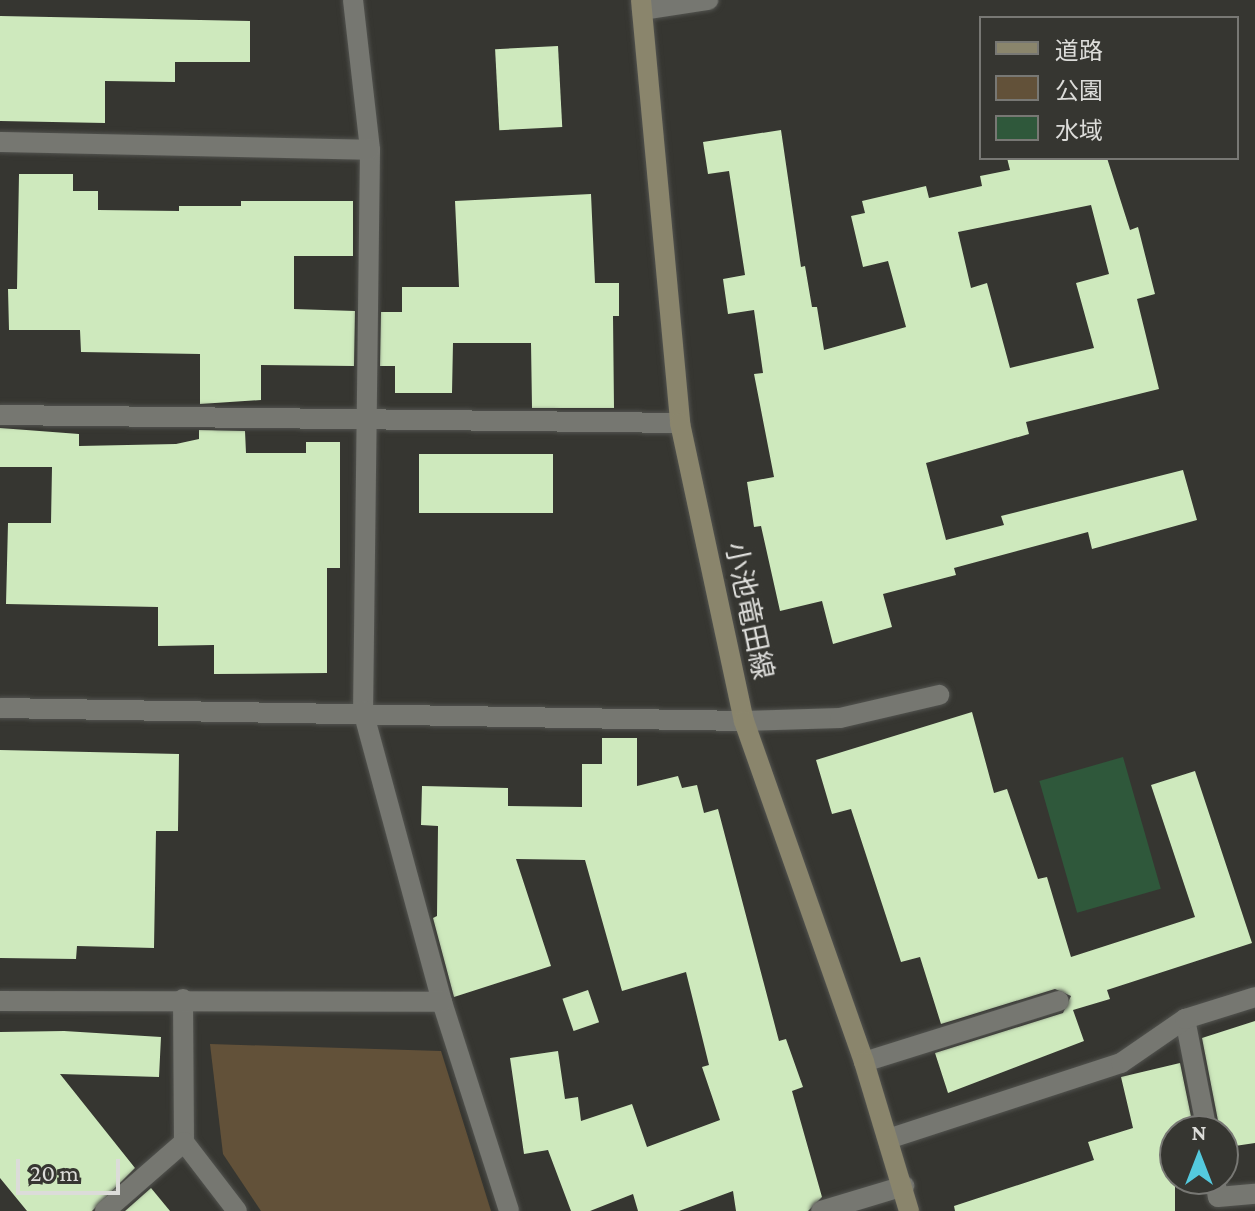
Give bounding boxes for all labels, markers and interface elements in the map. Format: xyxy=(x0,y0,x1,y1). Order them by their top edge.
legend xyxy=(979,16,1239,160)
text: 道路 xyxy=(1055,37,1103,64)
text: 公園 xyxy=(1055,77,1103,104)
text: 水域 xyxy=(1055,117,1103,144)
street label: 小池竜田線 xyxy=(718,539,780,683)
north arrow xyxy=(1159,1115,1239,1195)
text: N xyxy=(1192,1120,1207,1145)
scale bar xyxy=(20,1143,124,1193)
text: 20 m xyxy=(30,1159,79,1186)

